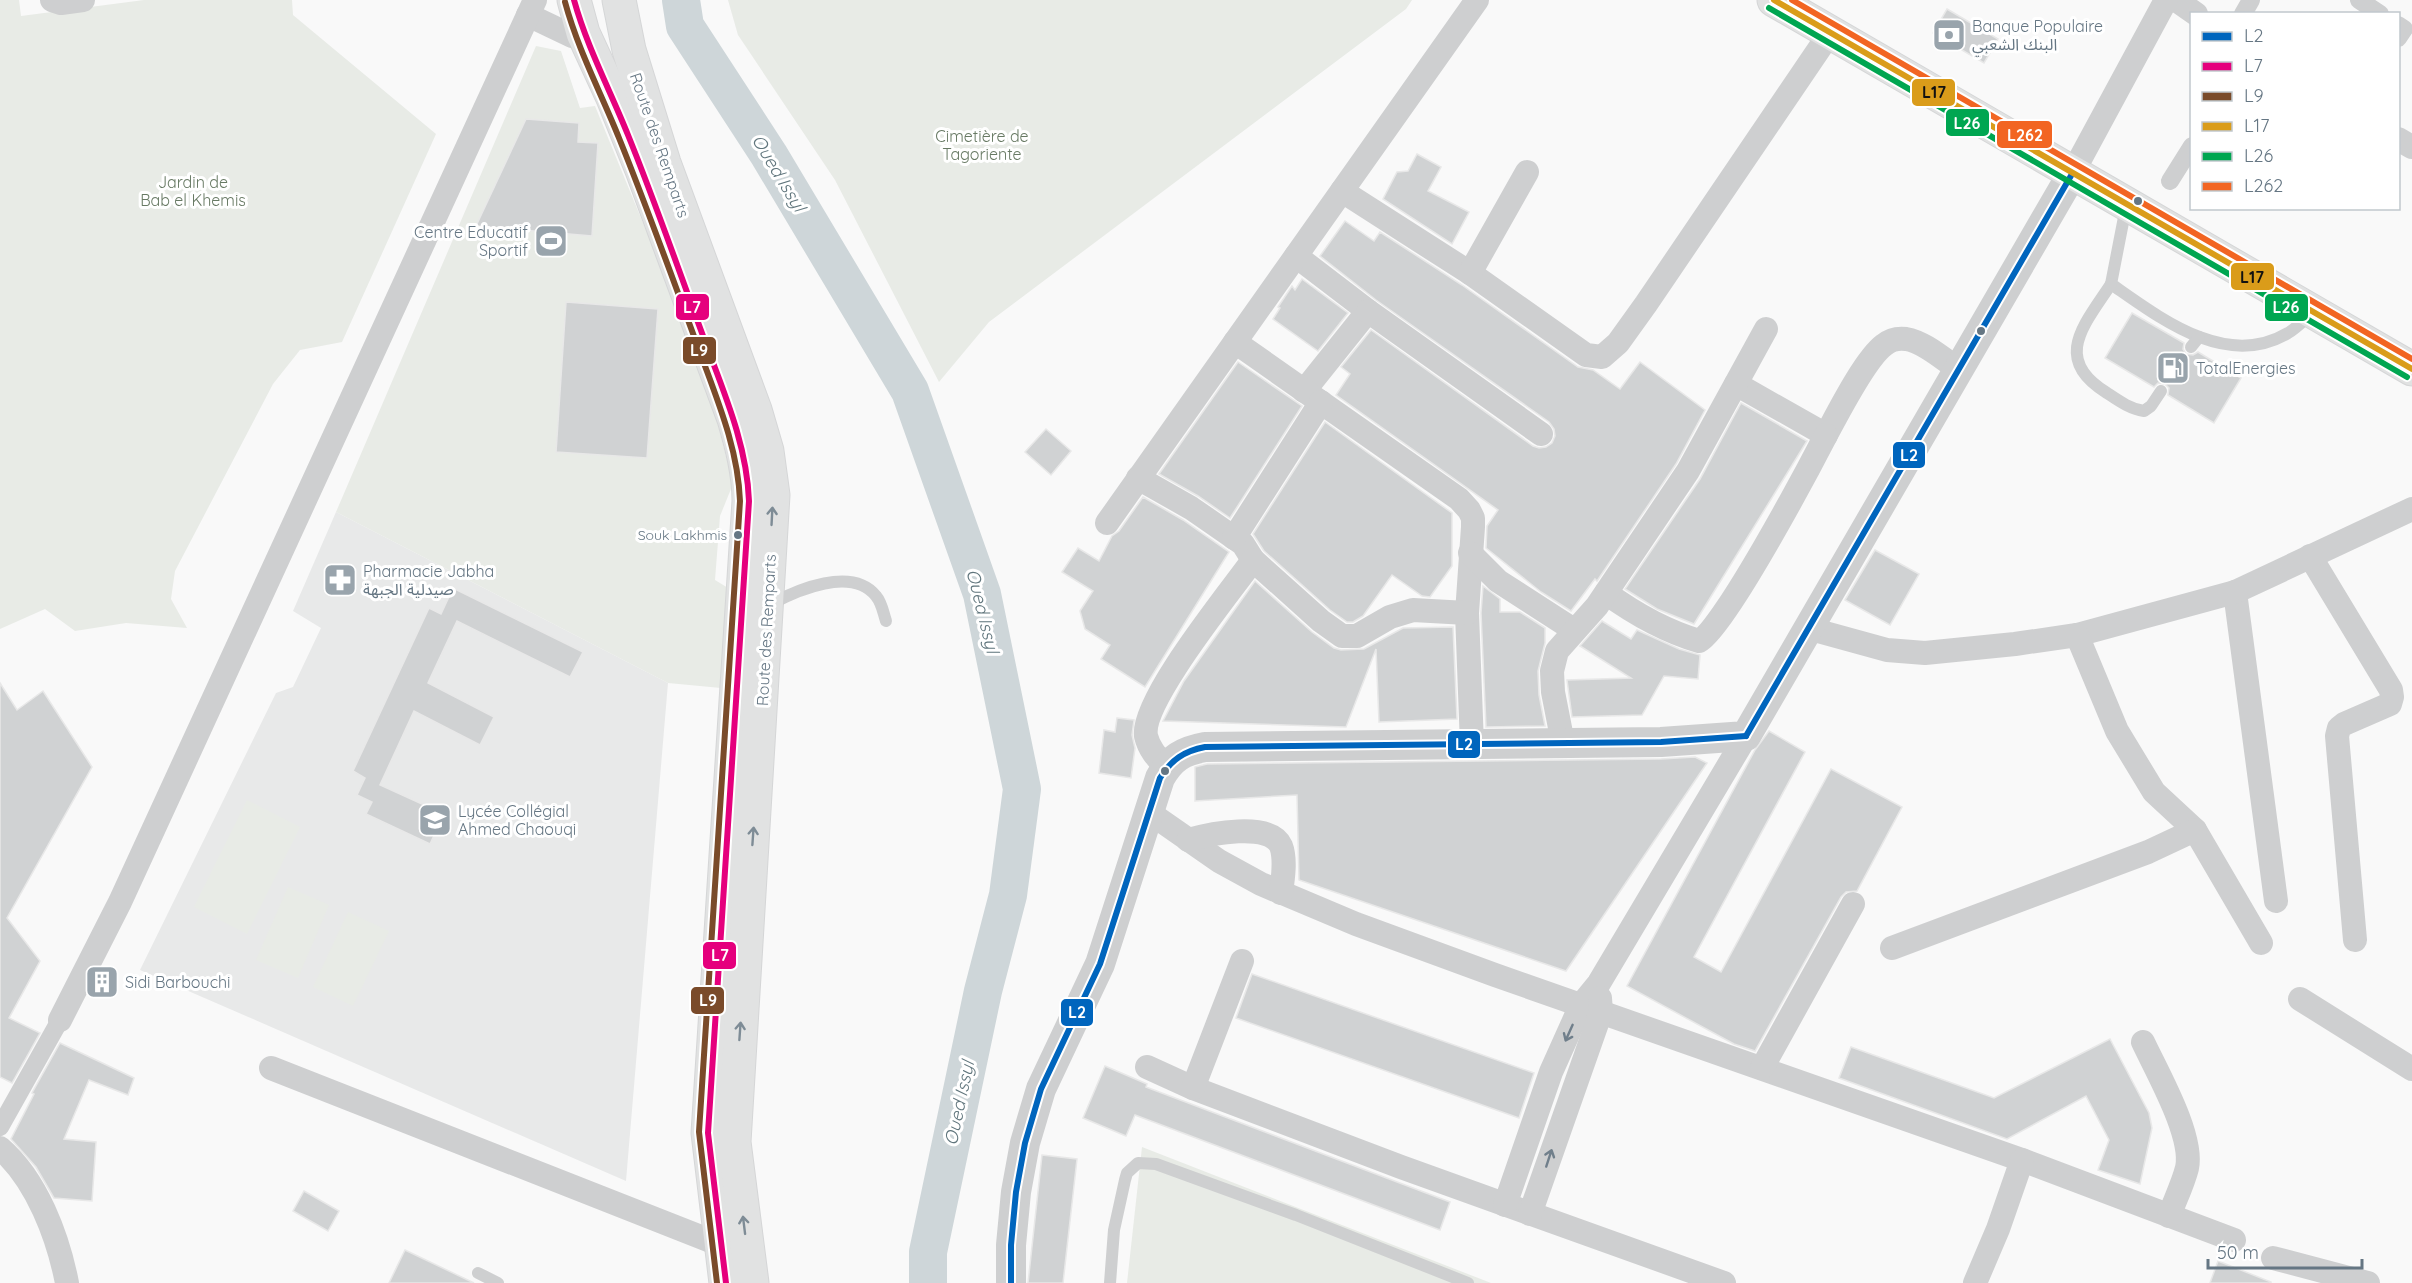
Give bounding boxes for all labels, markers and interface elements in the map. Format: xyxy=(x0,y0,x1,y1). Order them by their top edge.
legend xyxy=(2190,12,2400,210)
place label: Banque Populaire البنك الشعبي xyxy=(1972,16,2103,57)
bank icon: Banque Populaire البنك الشعبي xyxy=(1931,17,1967,53)
text: L2 xyxy=(2244,24,2264,47)
text: L7 xyxy=(2244,54,2263,77)
street label: Route des Remparts xyxy=(626,70,694,220)
line badge: L17 xyxy=(1911,78,1956,107)
text: L17 xyxy=(1922,82,1946,102)
text: L9 xyxy=(2244,84,2264,107)
line badge: L26 xyxy=(1945,108,1990,137)
text: L26 xyxy=(1954,113,1981,133)
text: L17 xyxy=(2244,114,2269,137)
line badge: L262 xyxy=(1996,120,2053,149)
text: L262 xyxy=(2007,125,2043,145)
park label: Cimetière de Tagoriente xyxy=(935,126,1029,164)
water label: Oued Issyl xyxy=(747,130,812,217)
text: L26 xyxy=(2244,144,2274,167)
park label: Jardin de Bab el Khemis xyxy=(140,172,246,210)
text: L262 xyxy=(2244,174,2283,197)
unlabelled marker xyxy=(2132,195,2144,207)
place label: Centre Educatif Sportif xyxy=(414,222,528,260)
sports icon: Centre Educatif Sportif xyxy=(533,223,569,259)
line badge: L17 xyxy=(2230,262,2275,291)
text: L17 xyxy=(2240,267,2264,287)
line badge: L7 xyxy=(675,293,710,321)
line badge: L26 xyxy=(2264,293,2309,322)
text: L7 xyxy=(683,297,701,317)
text: L26 xyxy=(2273,297,2300,317)
unlabelled marker xyxy=(1975,325,1987,337)
line badge: L9 xyxy=(682,336,717,365)
text: L9 xyxy=(690,340,708,360)
fuel station icon: TotalEnergies xyxy=(2155,350,2191,386)
place label: TotalEnergies xyxy=(2196,358,2295,378)
line badge: L2 xyxy=(1892,441,1926,469)
text: L2 xyxy=(1900,445,1918,465)
one-way arrow xyxy=(766,506,777,526)
place label: Souk Lakhmis xyxy=(638,526,727,544)
marker: Souk Lakhmis xyxy=(732,529,744,541)
street label: Route des Remparts xyxy=(752,554,780,706)
place label: Pharmacie Jabha صيدلية الجبهة xyxy=(363,561,494,599)
pharmacy icon: Pharmacie Jabha صيدلية الجبهة xyxy=(322,562,358,598)
water label: Oued Issyl xyxy=(961,567,1005,657)
line badge: L2 xyxy=(1447,730,1481,759)
text: L2 xyxy=(1455,734,1473,754)
unlabelled marker xyxy=(1159,765,1171,777)
place label: Lycée Collégial Ahmed Chaouqi xyxy=(458,801,576,839)
school or university icon: Lycée Collégial Ahmed Chaouqi xyxy=(417,802,453,838)
one-way arrow xyxy=(748,827,759,847)
line badge: L7 xyxy=(702,941,737,970)
text: L7 xyxy=(711,945,729,965)
building icon: Sidi Barbouchi xyxy=(84,964,120,1000)
place label: Sidi Barbouchi xyxy=(125,972,230,992)
line badge: L9 xyxy=(690,986,725,1015)
text: L9 xyxy=(699,990,717,1010)
line badge: L2 xyxy=(1060,998,1094,1027)
text: L2 xyxy=(1068,1002,1086,1022)
one-way arrow xyxy=(735,1021,746,1041)
one-way arrow xyxy=(1563,1023,1574,1041)
water label: Oued Issyl xyxy=(939,1057,980,1147)
one-way arrow xyxy=(1544,1149,1555,1168)
one-way arrow xyxy=(739,1216,750,1235)
scale bar xyxy=(2208,1232,2362,1270)
text: 50 m xyxy=(2217,1241,2259,1264)

